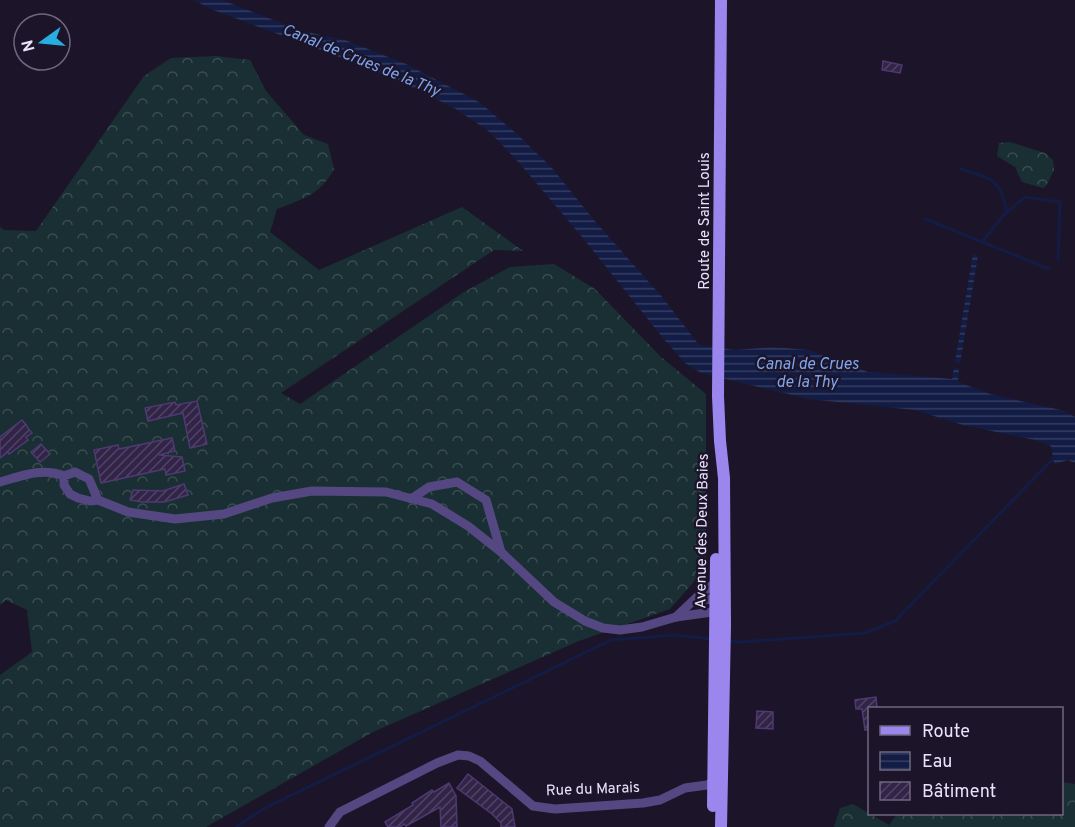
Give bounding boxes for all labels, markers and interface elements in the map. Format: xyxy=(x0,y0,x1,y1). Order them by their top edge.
north arrow xyxy=(12,12,72,72)
water label: Canal de Crues de la Thy xyxy=(279,20,445,102)
text: N xyxy=(18,37,41,54)
street label: Route de Saint Louis xyxy=(696,152,715,290)
water label: Canal de Crues de la Thy xyxy=(755,355,859,393)
street label: Avenue des Deux Baies xyxy=(692,453,714,609)
legend xyxy=(868,707,1063,815)
text: Route xyxy=(922,721,970,744)
text: Eau xyxy=(922,751,952,774)
street label: Rue du Marais xyxy=(546,779,640,801)
text: Bâtiment xyxy=(922,781,996,804)

